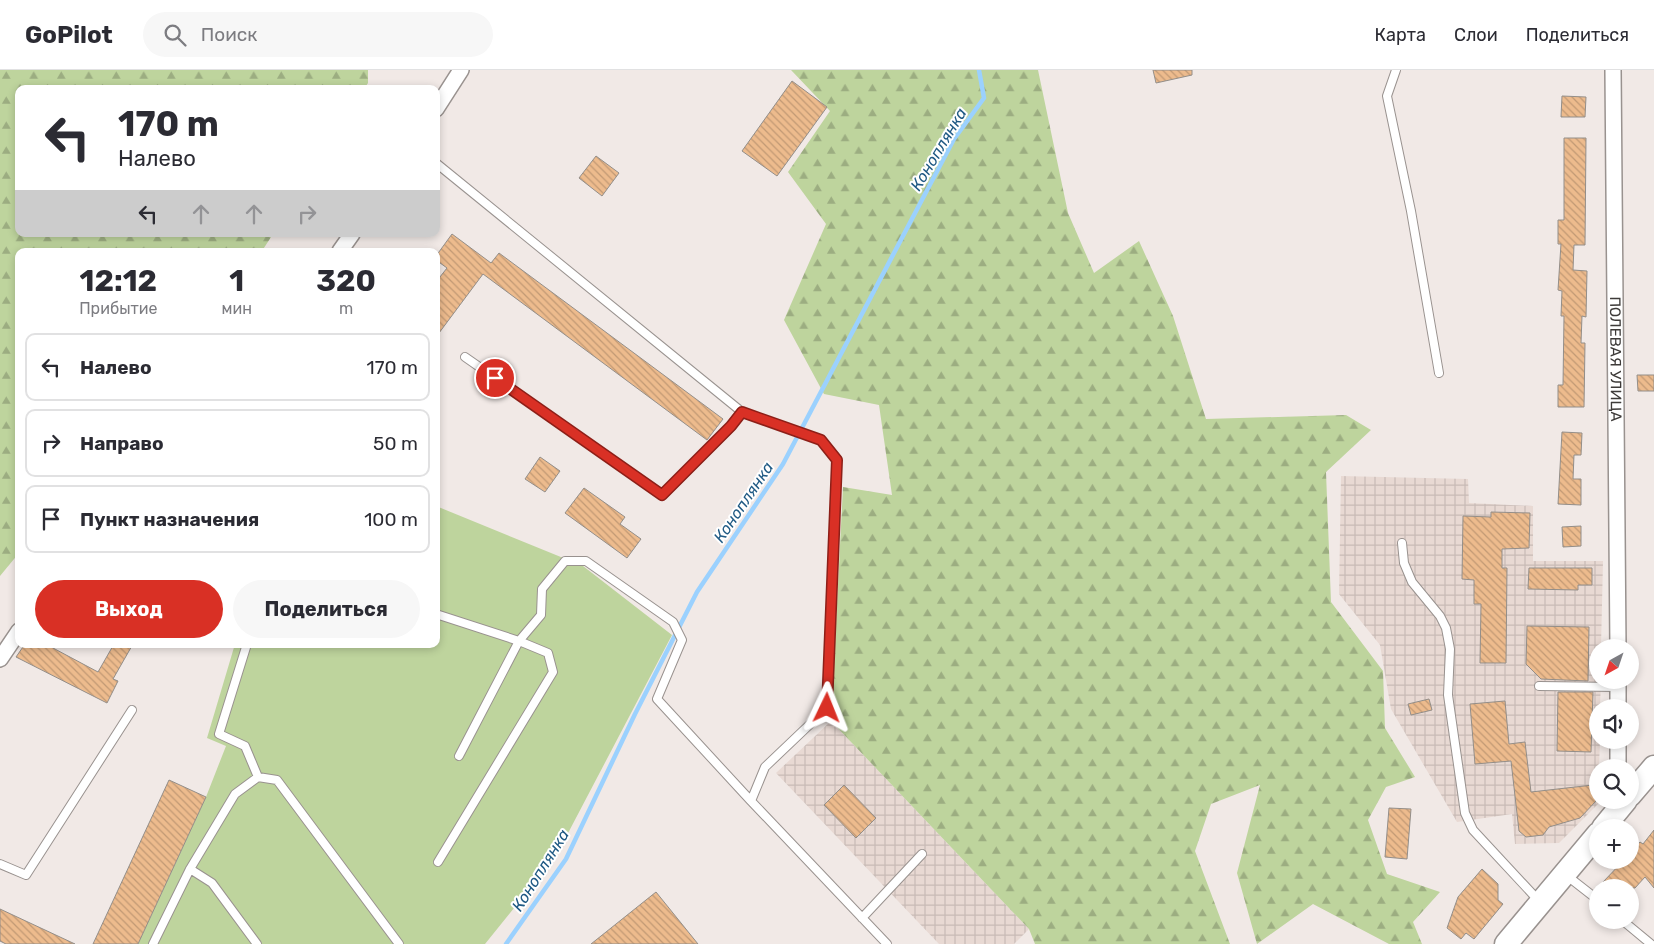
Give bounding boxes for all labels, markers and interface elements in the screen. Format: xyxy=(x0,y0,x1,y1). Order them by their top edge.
search box xyxy=(143,12,493,57)
text: GoPilot xyxy=(25,21,113,49)
icon: search xyxy=(161,21,189,49)
text: Поиск xyxy=(201,23,257,46)
text: Карта xyxy=(1375,24,1426,46)
text: Слои xyxy=(1454,24,1498,46)
text: Поделиться xyxy=(1526,24,1629,46)
text: 170 m xyxy=(118,103,219,145)
icon: left xyxy=(35,105,100,170)
water label: Коноплянка xyxy=(906,105,970,194)
text: Налево xyxy=(118,145,196,172)
icon: left xyxy=(134,200,162,228)
icon: ahead xyxy=(187,200,215,228)
icon: ahead xyxy=(240,200,268,228)
icon: right xyxy=(293,200,321,228)
text: 12:12 xyxy=(79,263,157,299)
text: 1 xyxy=(229,263,244,299)
text: 320 xyxy=(316,263,376,299)
street label: ПОЛЕВАЯ УЛИЦА xyxy=(1606,296,1625,422)
text: Прибытие xyxy=(79,299,157,318)
text: мин xyxy=(222,299,252,318)
text: m xyxy=(339,299,353,318)
icon: left xyxy=(37,353,65,381)
text: Налево xyxy=(80,356,152,379)
text: 170 m xyxy=(367,356,418,379)
pin xyxy=(474,357,516,399)
icon: arrive xyxy=(481,364,509,392)
icon: right xyxy=(37,429,65,457)
text: Направо xyxy=(80,432,164,455)
text: 50 m xyxy=(373,432,418,455)
water label: Коноплянка xyxy=(710,458,777,546)
icon: arrive xyxy=(37,505,65,533)
text: Пункт назначения xyxy=(80,508,259,531)
text: 100 m xyxy=(364,508,418,531)
button: Выход xyxy=(35,580,223,638)
button: Поделиться xyxy=(233,580,420,638)
north arrow xyxy=(1589,639,1639,689)
map controls xyxy=(1589,639,1639,929)
position arrow xyxy=(800,681,852,733)
button: sound xyxy=(1589,699,1639,749)
button: search xyxy=(1589,759,1639,809)
button: + xyxy=(1589,819,1639,869)
water label: Коноплянка xyxy=(508,826,573,915)
button: − xyxy=(1589,879,1639,929)

